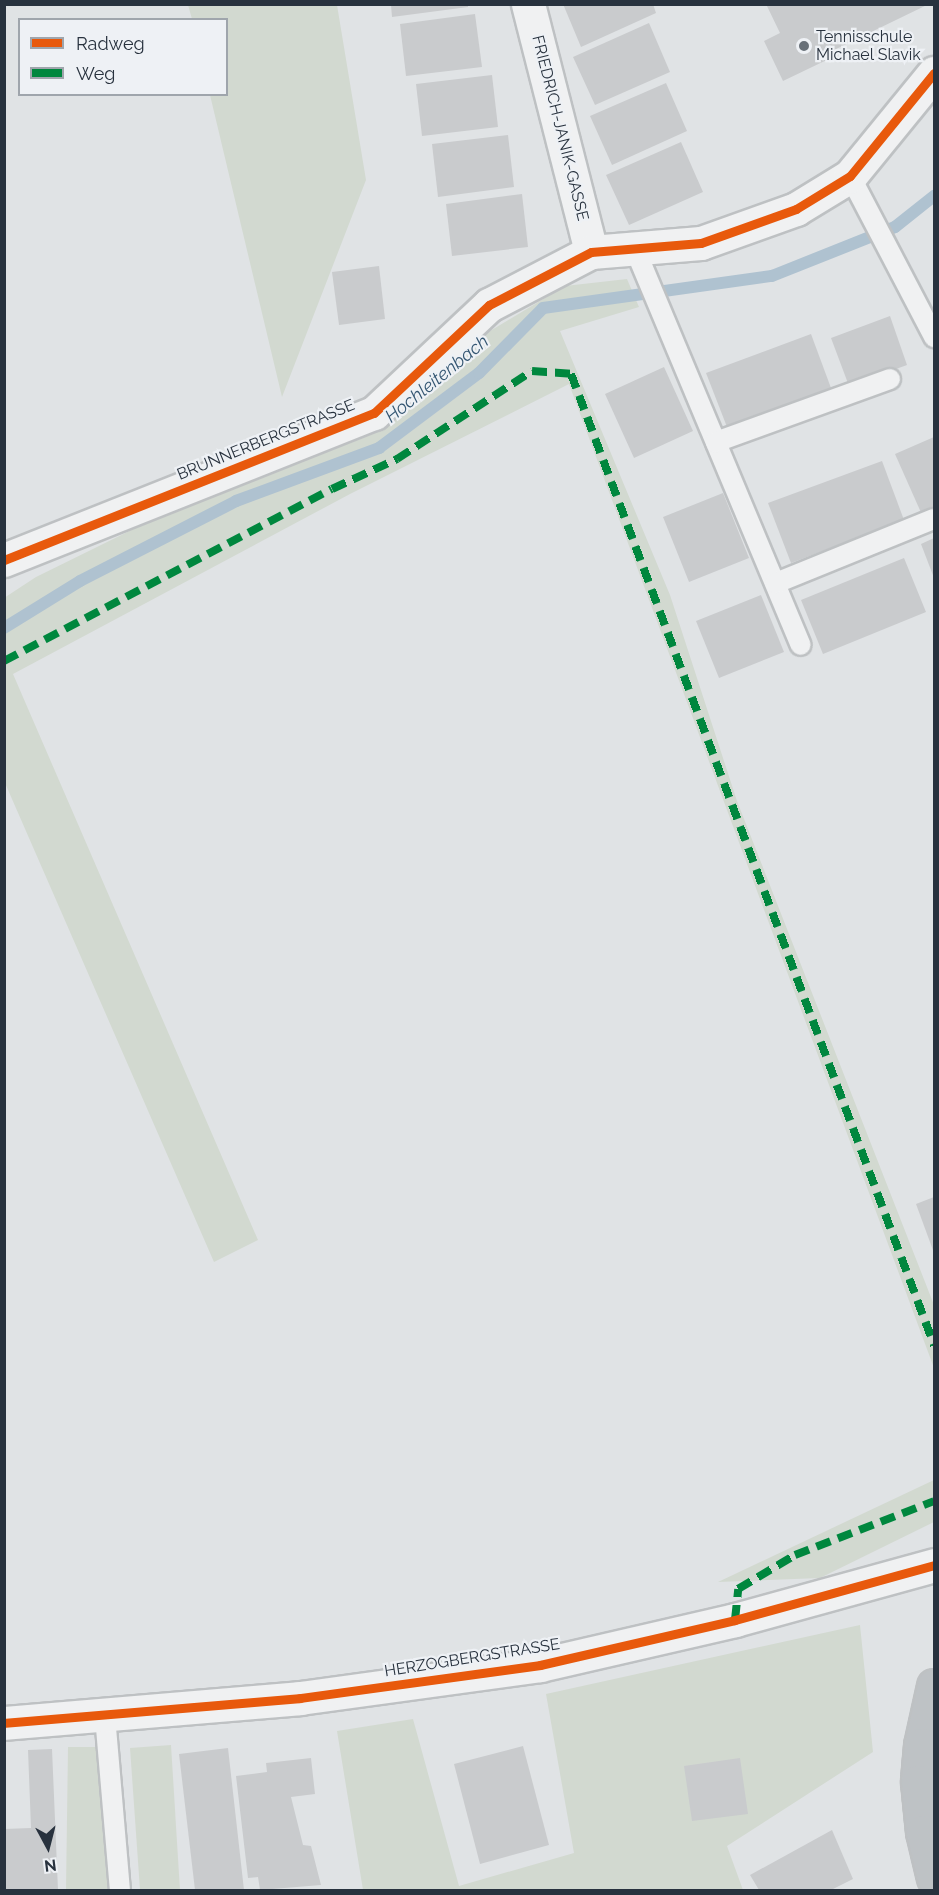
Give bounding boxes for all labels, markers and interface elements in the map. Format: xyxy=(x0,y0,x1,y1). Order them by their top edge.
legend xyxy=(18,18,228,96)
place label: Tennisschule Michael Slavik xyxy=(816,27,921,65)
text: Radweg xyxy=(76,33,145,54)
street label: FRIEDRICH-JANIK-GASSE xyxy=(528,33,592,223)
marker: Tennisschule Michael Slavik xyxy=(797,39,811,53)
text: Weg xyxy=(76,63,115,84)
water label: Hochleitenbach xyxy=(381,331,493,427)
street label: BRUNNERBERGSTRASSE xyxy=(174,396,358,484)
street label: HERZOGBERGSTRASSE xyxy=(383,1635,561,1681)
north arrow xyxy=(18,1817,78,1877)
text: N xyxy=(43,1855,57,1876)

